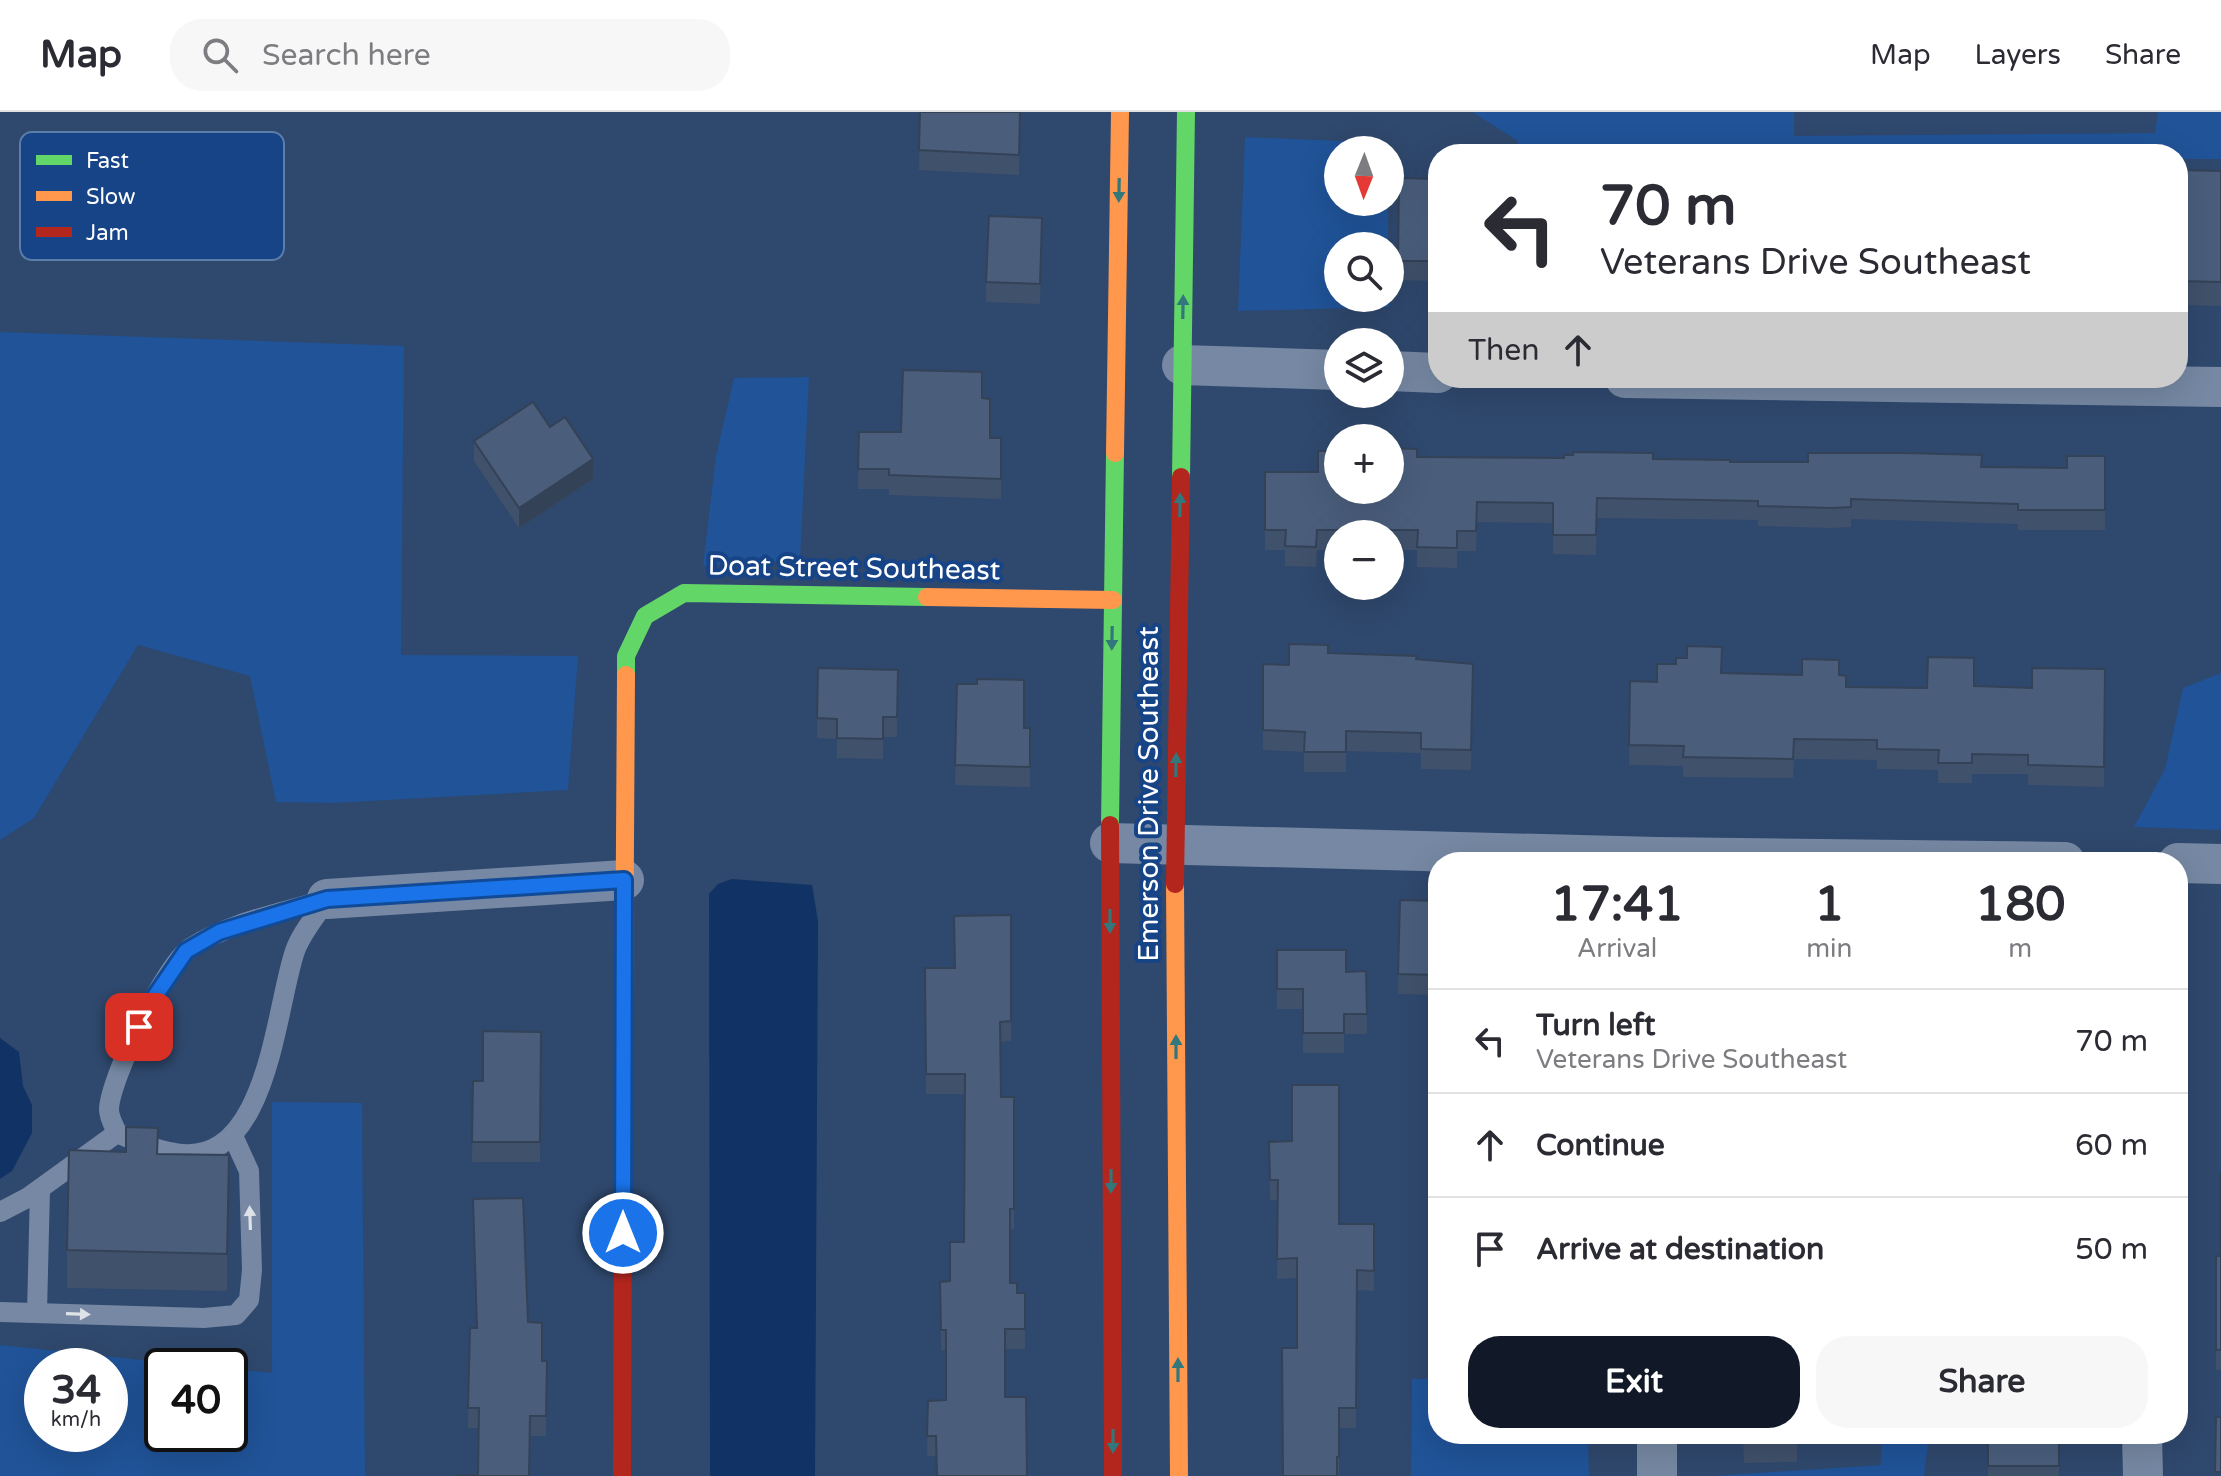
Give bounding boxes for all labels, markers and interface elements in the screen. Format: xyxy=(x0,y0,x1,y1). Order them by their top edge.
search box xyxy=(170,19,730,91)
text: Map xyxy=(40,32,122,78)
icon: search xyxy=(198,33,242,77)
text: Search here xyxy=(262,37,431,74)
text: Map xyxy=(1870,38,1931,72)
text: Layers xyxy=(1975,38,2061,72)
text: Share xyxy=(2105,38,2181,72)
legend xyxy=(20,132,284,260)
north arrow xyxy=(1324,136,1404,216)
map controls xyxy=(1324,136,1404,600)
text: Fast xyxy=(86,148,129,174)
text: 70 m xyxy=(1600,173,1736,240)
icon: left xyxy=(1468,176,1572,280)
one-way arrow xyxy=(1113,178,1125,203)
text: Slow xyxy=(86,184,136,210)
text: Jam xyxy=(86,220,129,246)
button: search xyxy=(1324,232,1404,312)
text: Veterans Drive Southeast xyxy=(1600,241,2031,284)
one-way arrow xyxy=(1176,294,1189,319)
button: layers xyxy=(1324,328,1404,408)
icon: ahead xyxy=(1556,328,1600,372)
text: Then xyxy=(1468,332,1540,369)
button: + xyxy=(1324,424,1404,504)
one-way arrow xyxy=(1174,492,1186,517)
button: − xyxy=(1324,520,1404,600)
street label: Doat Street Southeast xyxy=(707,548,1001,588)
one-way arrow xyxy=(1106,626,1119,651)
street label: Emerson Drive Southeast xyxy=(1132,626,1166,962)
one-way arrow xyxy=(1170,752,1182,777)
text: 17:41 xyxy=(1551,876,1684,934)
text: 1 xyxy=(1814,876,1844,934)
text: 180 xyxy=(1975,876,2065,934)
one-way arrow xyxy=(1104,909,1116,934)
text: Arrival xyxy=(1577,933,1657,964)
text: min xyxy=(1806,933,1852,964)
text: m xyxy=(2008,933,2032,964)
pin xyxy=(105,993,173,1061)
icon: arrive xyxy=(117,1005,161,1049)
text: Turn left xyxy=(1536,1007,1655,1044)
icon: left xyxy=(1468,1019,1512,1063)
text: 70 m xyxy=(2075,1023,2148,1060)
one-way arrow xyxy=(1170,1034,1182,1059)
text: Veterans Drive Southeast xyxy=(1536,1044,1847,1075)
icon: ahead xyxy=(1468,1123,1512,1167)
text: Continue xyxy=(1536,1127,1665,1164)
text: 60 m xyxy=(2075,1127,2148,1164)
one-way arrow xyxy=(1105,1169,1117,1194)
position arrow xyxy=(581,1191,665,1275)
one-way arrow xyxy=(244,1205,257,1230)
icon: arrive xyxy=(1468,1227,1512,1271)
text: Arrive at destination xyxy=(1536,1231,1824,1268)
text: 50 m xyxy=(2075,1231,2148,1268)
one-way arrow xyxy=(66,1308,91,1321)
button: Exit xyxy=(1468,1336,1800,1428)
button: Share xyxy=(1816,1336,2148,1428)
speed limit sign: 40 xyxy=(144,1348,248,1452)
one-way arrow xyxy=(1172,1357,1184,1382)
text: 34 xyxy=(51,1366,101,1414)
text: km/h xyxy=(51,1408,101,1432)
one-way arrow xyxy=(1107,1429,1119,1454)

